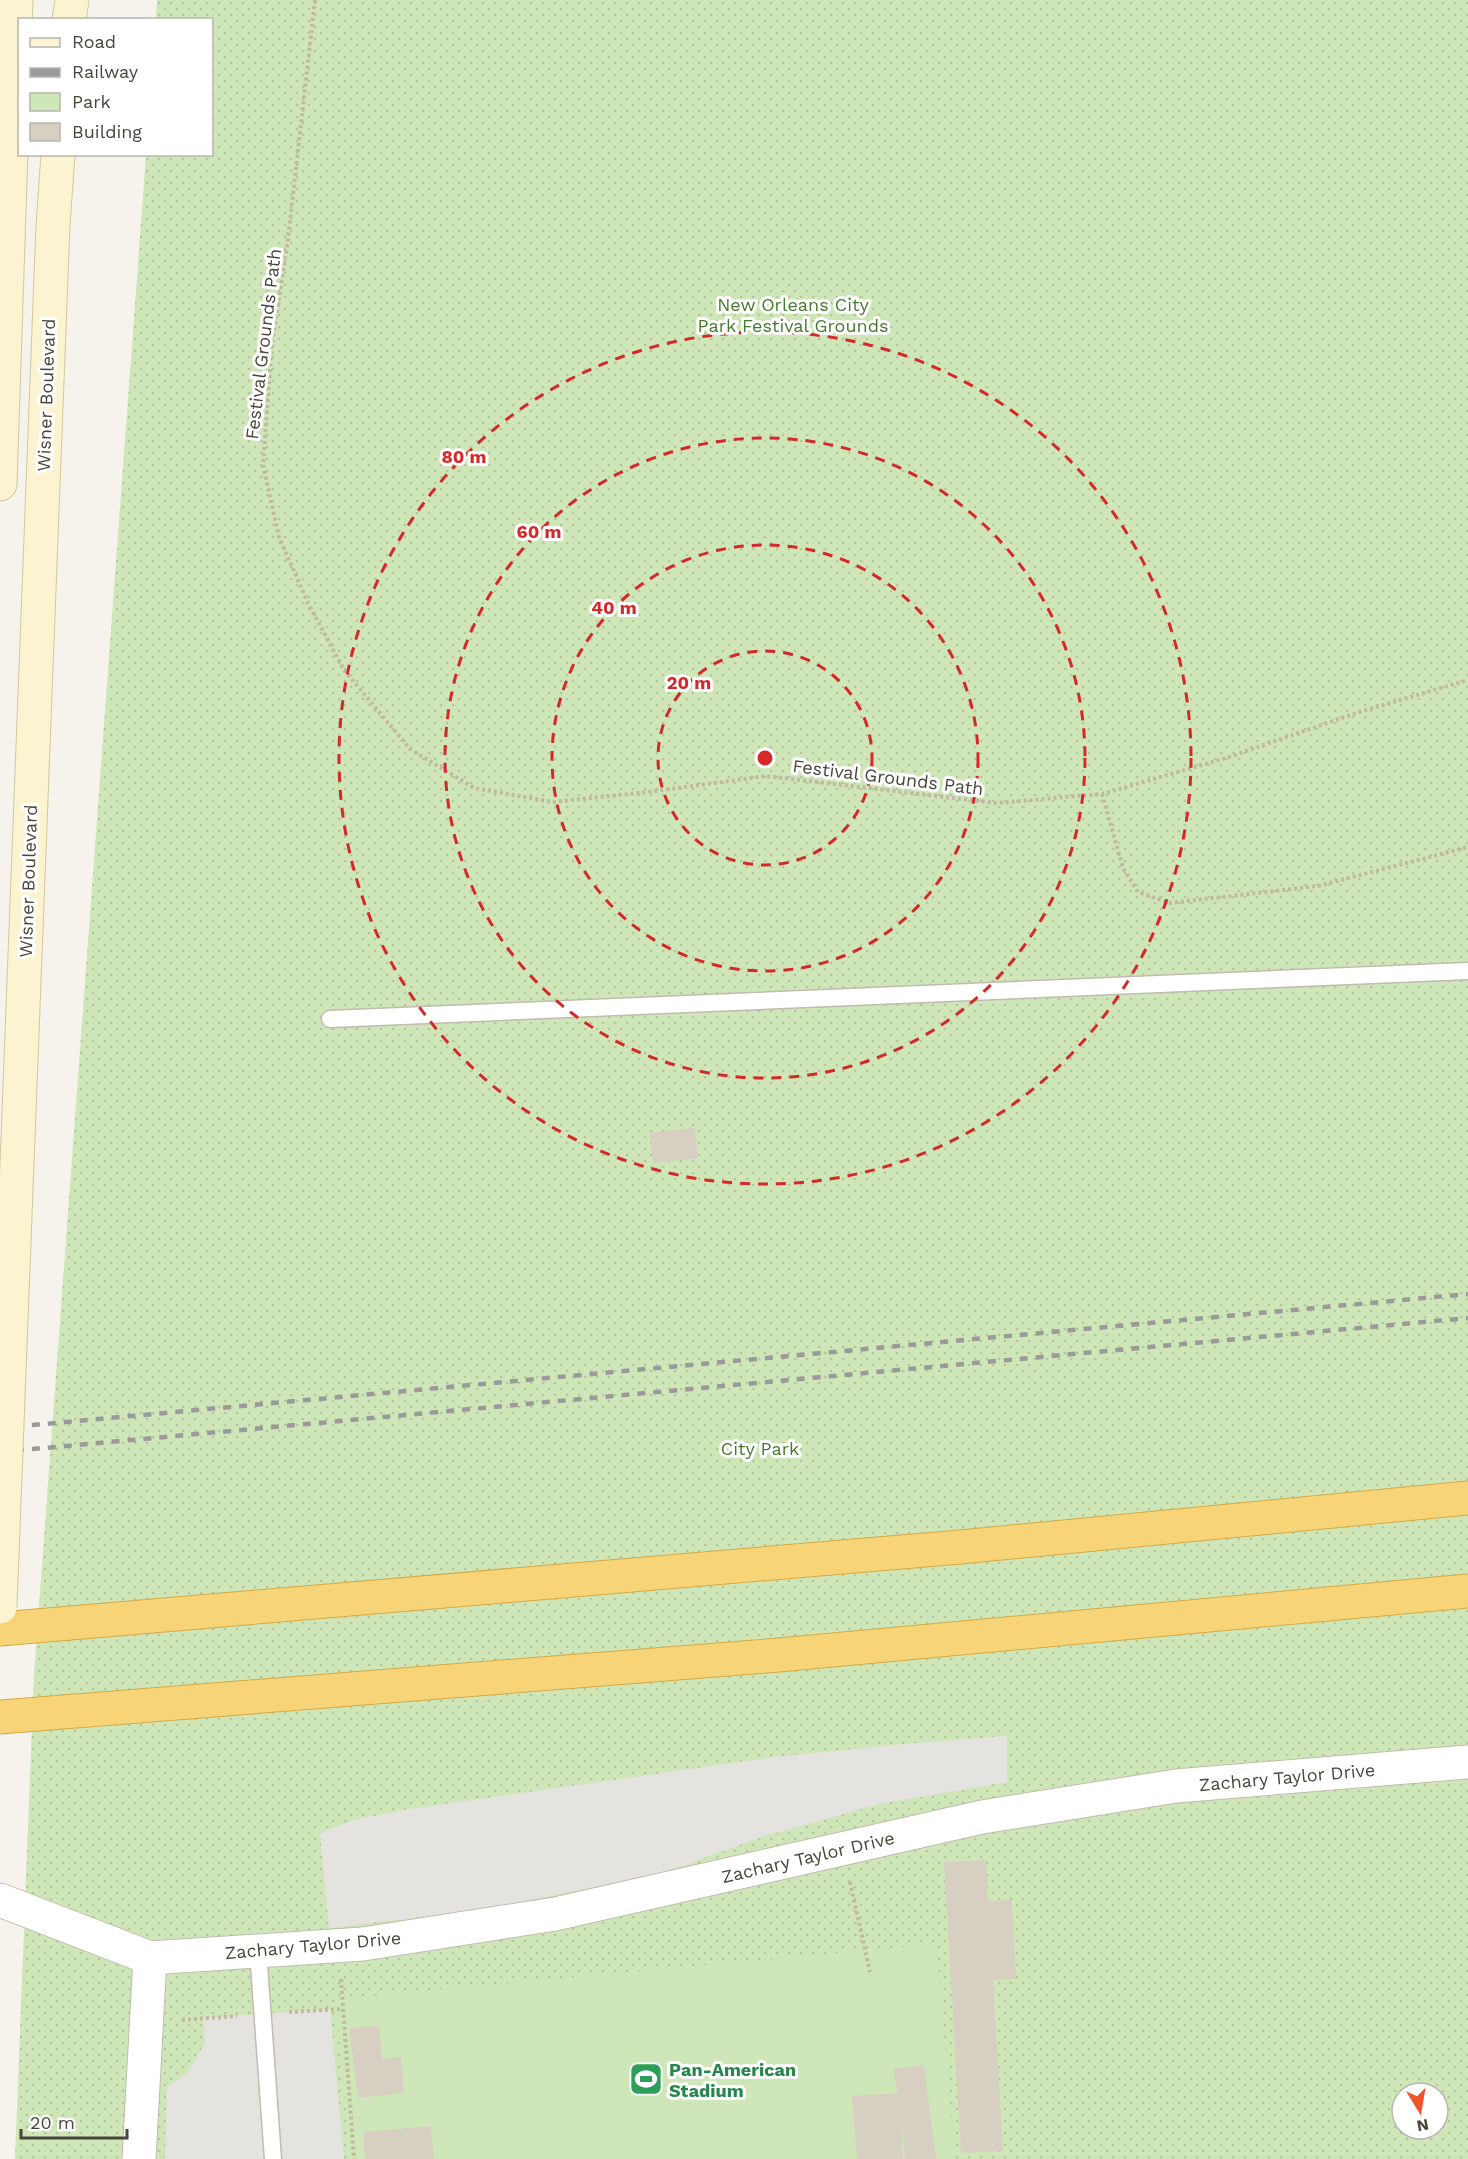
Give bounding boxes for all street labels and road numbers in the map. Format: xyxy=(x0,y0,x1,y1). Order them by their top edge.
street label: Festival Grounds Path xyxy=(241,247,285,441)
street label: Wisner Boulevard xyxy=(33,318,59,472)
street label: Festival Grounds Path xyxy=(791,755,985,799)
street label: Wisner Boulevard xyxy=(15,804,41,958)
street label: Zachary Taylor Drive xyxy=(1198,1759,1376,1795)
street label: Zachary Taylor Drive xyxy=(719,1827,897,1887)
street label: Zachary Taylor Drive xyxy=(224,1927,402,1963)

